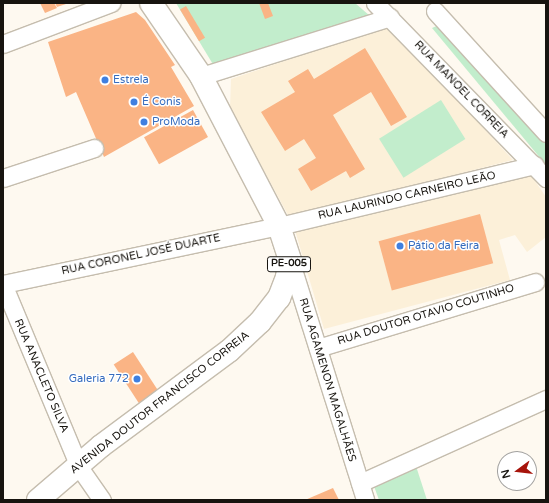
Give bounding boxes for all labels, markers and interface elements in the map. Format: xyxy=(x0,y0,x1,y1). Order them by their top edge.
street label: RUA MANOEL CORREIA xyxy=(411,39,511,141)
place label: Estrela xyxy=(113,73,149,87)
marker: Estrela xyxy=(100,75,110,85)
place label: É Conis xyxy=(142,95,181,109)
marker: É Conis xyxy=(129,97,139,107)
place label: ProModa xyxy=(152,115,200,129)
marker: ProModa xyxy=(139,117,149,127)
street label: RUA LAURINDO CARNEIRO LEÃO xyxy=(317,169,497,223)
street label: RUA CORONEL JOSÉ DUARTE xyxy=(60,232,222,278)
place label: Pátio da Feira xyxy=(408,239,479,253)
marker: Pátio da Feira xyxy=(395,241,405,251)
road number: PE-005 xyxy=(266,256,312,272)
street label: RUA DOUTOR OTAVIO COUTINHO xyxy=(336,282,516,348)
street label: RUA AGAMENON MAGALHÃES xyxy=(296,297,358,463)
street label: RUA ANACLETO SILVA xyxy=(11,317,71,435)
street label: AVENIDA DOUTOR FRANCISCO CORREIA xyxy=(68,329,252,477)
place label: Galeria 772 xyxy=(69,372,129,386)
marker: Galeria 772 xyxy=(132,374,142,384)
north arrow xyxy=(497,451,537,491)
text: N xyxy=(498,468,513,480)

